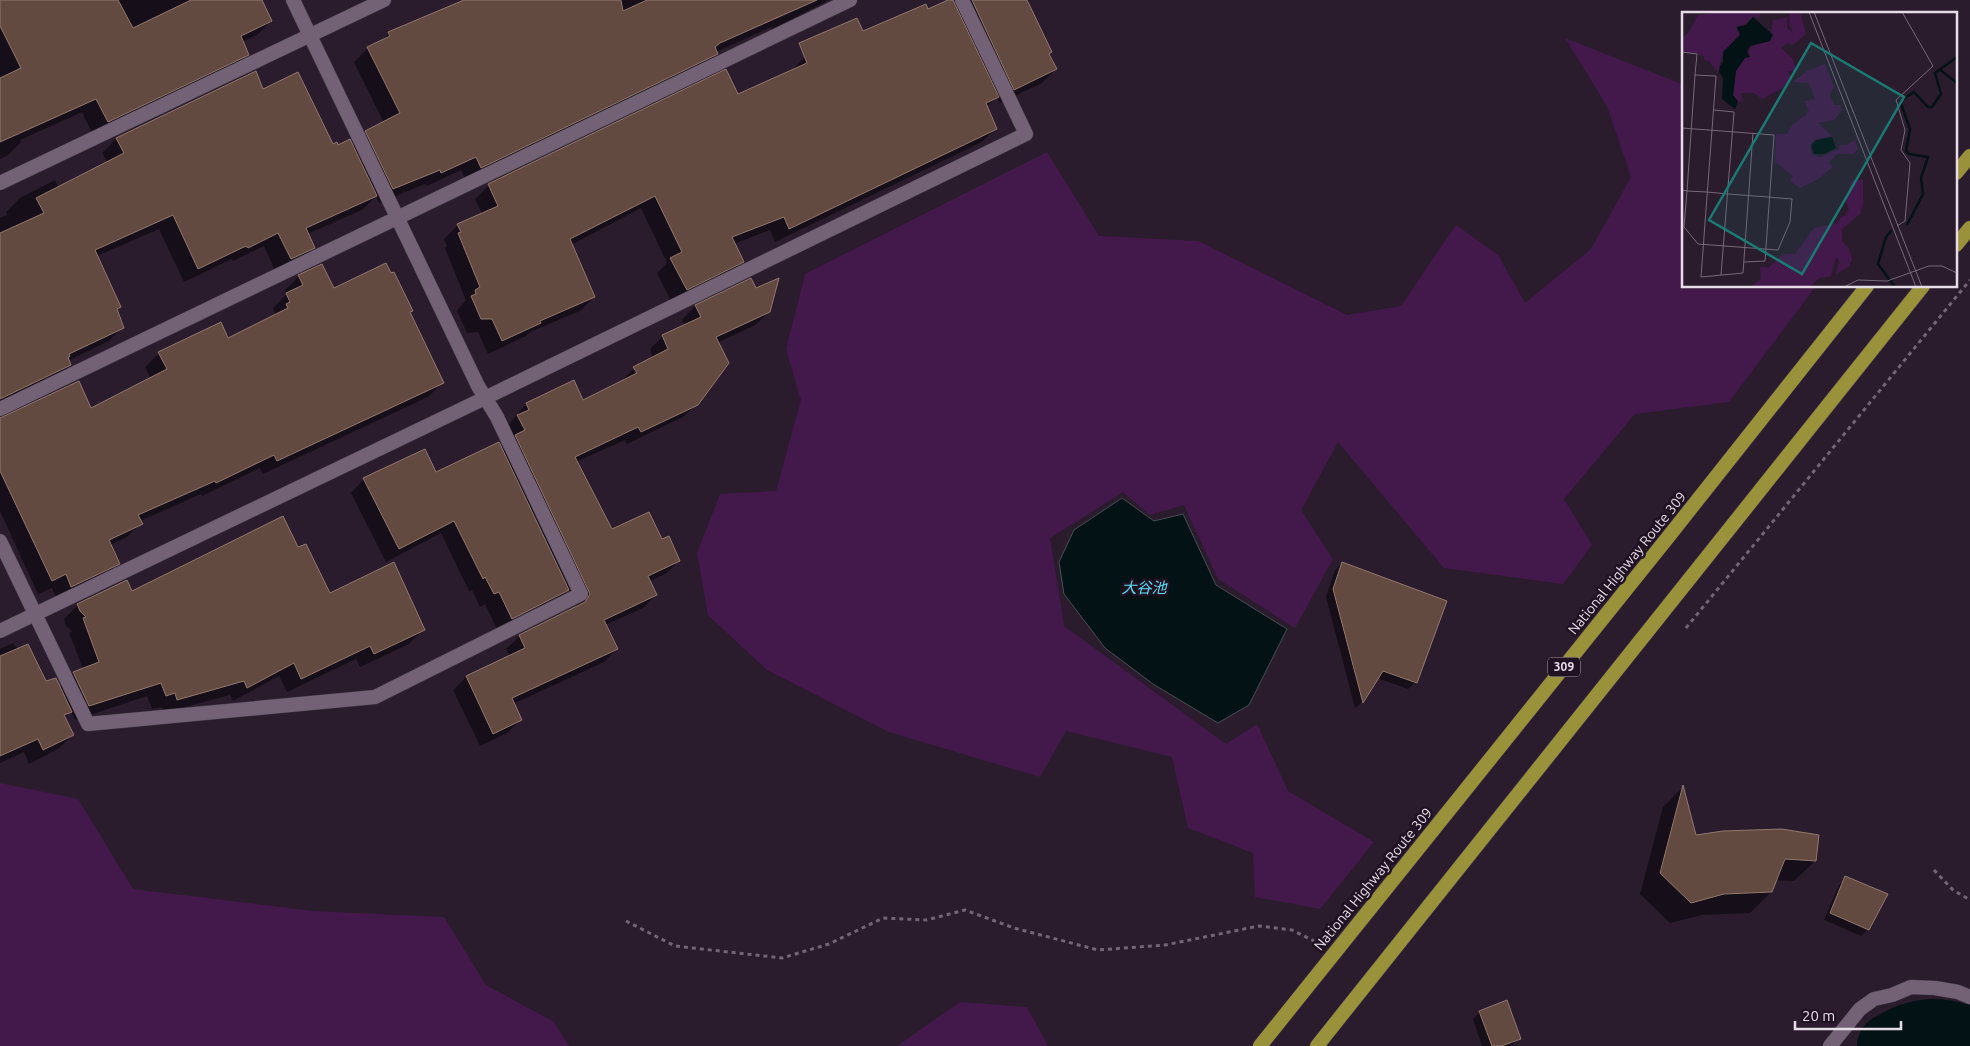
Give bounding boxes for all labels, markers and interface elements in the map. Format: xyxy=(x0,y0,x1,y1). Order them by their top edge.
inset map xyxy=(1682,12,1958,288)
street label: National Highway Route 309 xyxy=(1565,489,1689,637)
water label: 大谷池 xyxy=(1121,579,1168,596)
road number: 309 xyxy=(1548,658,1580,676)
street label: National Highway Route 309 xyxy=(1311,805,1435,953)
scale bar xyxy=(1795,998,1901,1030)
text: 20 m xyxy=(1802,1007,1835,1024)

